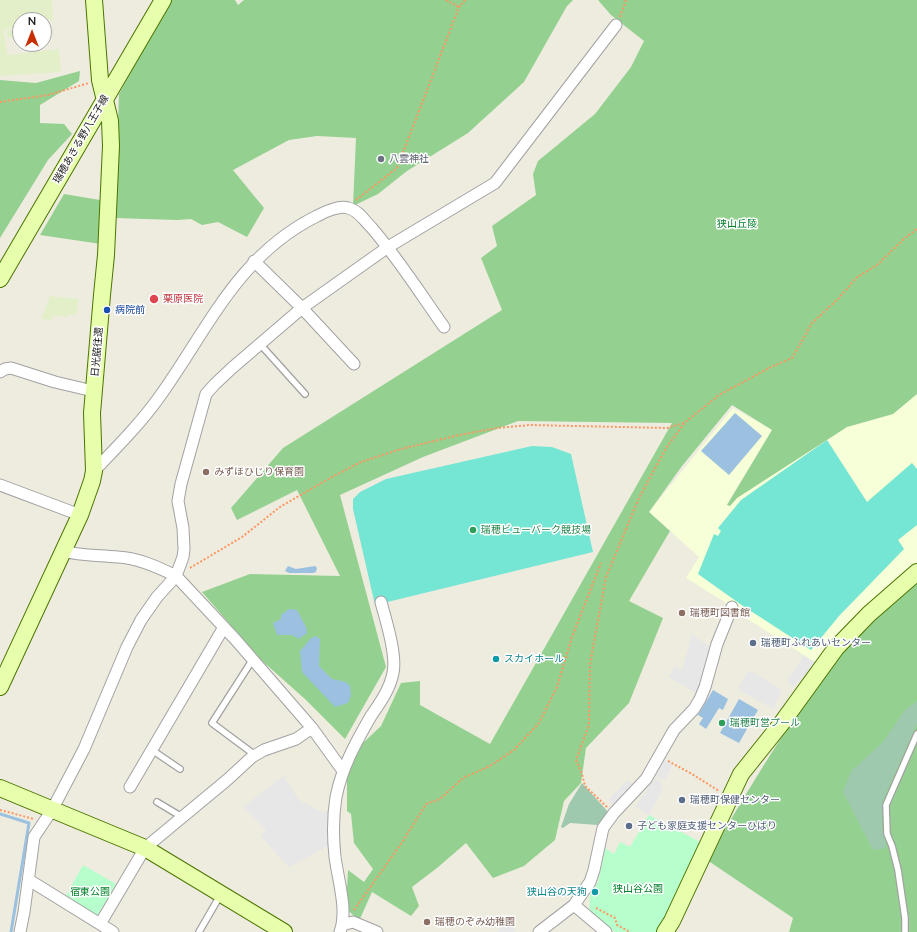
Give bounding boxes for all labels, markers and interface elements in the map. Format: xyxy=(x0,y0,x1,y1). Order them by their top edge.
north arrow xyxy=(12,12,52,52)
text: N xyxy=(28,14,36,27)
street label: 瑞穂あきる野八王子線 xyxy=(51,93,111,185)
place label: 八雲神社 xyxy=(389,153,429,165)
marker: 八雲神社 xyxy=(376,154,386,164)
park label: 狭山丘陵 xyxy=(717,218,757,230)
marker: 栗原医院 xyxy=(148,293,160,305)
place label: 栗原医院 xyxy=(163,293,203,305)
place label: 病院前 xyxy=(115,304,145,316)
marker: 病院前 xyxy=(102,305,112,315)
street label: 日光脇往還 xyxy=(89,327,105,377)
place label: みずほひじり保育園 xyxy=(214,466,304,478)
marker: みずほひじり保育園 xyxy=(201,467,211,477)
place label: 瑞穂ビューパーク競技場 xyxy=(481,524,591,536)
marker: 瑞穂ビューパーク競技場 xyxy=(468,525,478,535)
place label: 瑞穂町図書館 xyxy=(690,607,750,619)
marker: 瑞穂町図書館 xyxy=(677,608,687,618)
place label: 瑞穂町ふれあいセンター xyxy=(761,637,871,649)
marker: 瑞穂町ふれあいセンター xyxy=(748,638,758,648)
place label: スカイホール xyxy=(504,653,564,665)
marker: スカイホール xyxy=(491,654,501,664)
place label: 瑞穂町営プール xyxy=(730,717,800,729)
marker: 瑞穂町営プール xyxy=(717,718,727,728)
place label: 瑞穂町保健センター xyxy=(690,794,780,806)
marker: 瑞穂町保健センター xyxy=(677,795,687,805)
place label: 子ども家庭支援センターひばり xyxy=(637,820,777,832)
marker: 子ども家庭支援センターひばり xyxy=(624,821,634,831)
park label: 狭山谷公園 xyxy=(613,883,663,895)
park label: 宿東公園 xyxy=(70,886,110,898)
place label: 狭山谷の天狗 xyxy=(527,886,587,898)
marker: 狭山谷の天狗 xyxy=(590,887,600,897)
place label: 瑞穂のぞみ幼稚園 xyxy=(435,916,515,928)
marker: 瑞穂のぞみ幼稚園 xyxy=(422,917,432,927)

